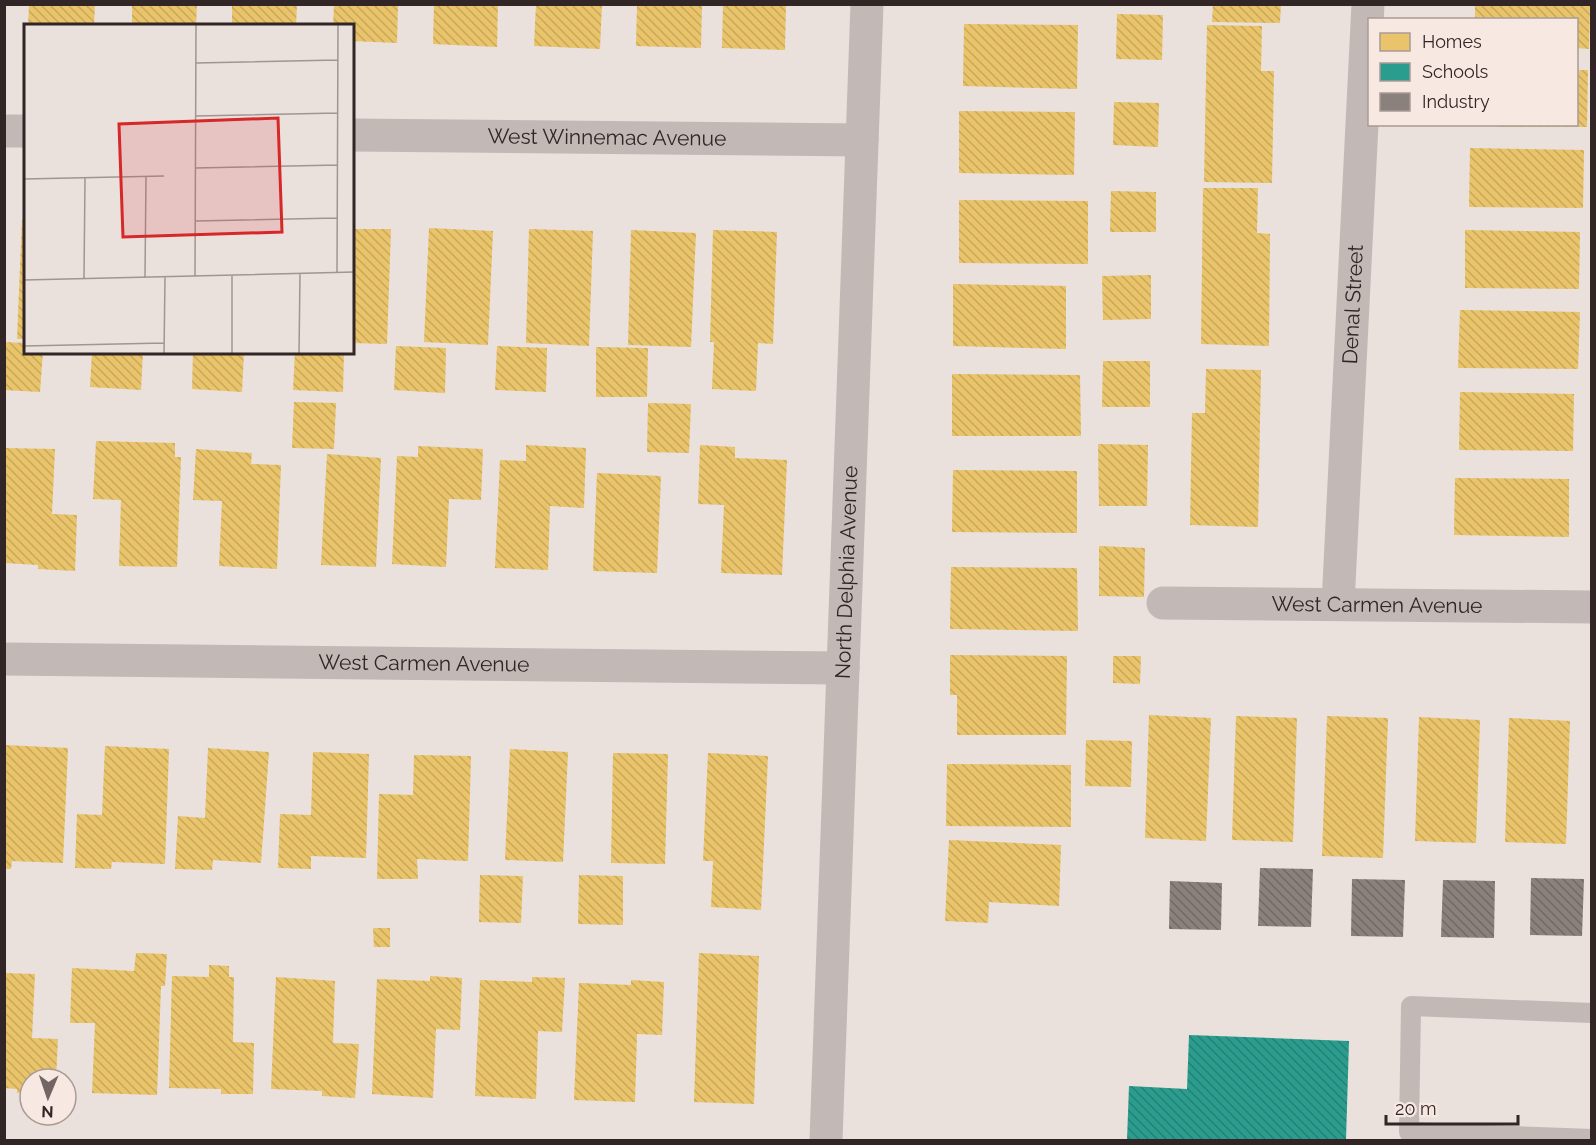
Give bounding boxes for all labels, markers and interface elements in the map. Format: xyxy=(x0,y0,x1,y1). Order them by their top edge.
legend xyxy=(1368,18,1578,126)
inset map xyxy=(24,24,354,354)
text: Homes xyxy=(1422,31,1482,52)
text: Schools xyxy=(1422,61,1489,82)
text: Industry xyxy=(1422,91,1490,112)
street label: West Winnemac Avenue xyxy=(487,123,727,151)
street label: Denal Street xyxy=(1337,244,1368,365)
street label: North Delphia Avenue xyxy=(830,465,862,679)
street label: West Carmen Avenue xyxy=(1271,591,1483,618)
street label: West Carmen Avenue xyxy=(318,649,530,677)
north arrow xyxy=(18,1067,78,1127)
scale bar xyxy=(1386,1088,1518,1126)
text: 20 m xyxy=(1395,1098,1437,1119)
text: N xyxy=(41,1102,54,1121)

